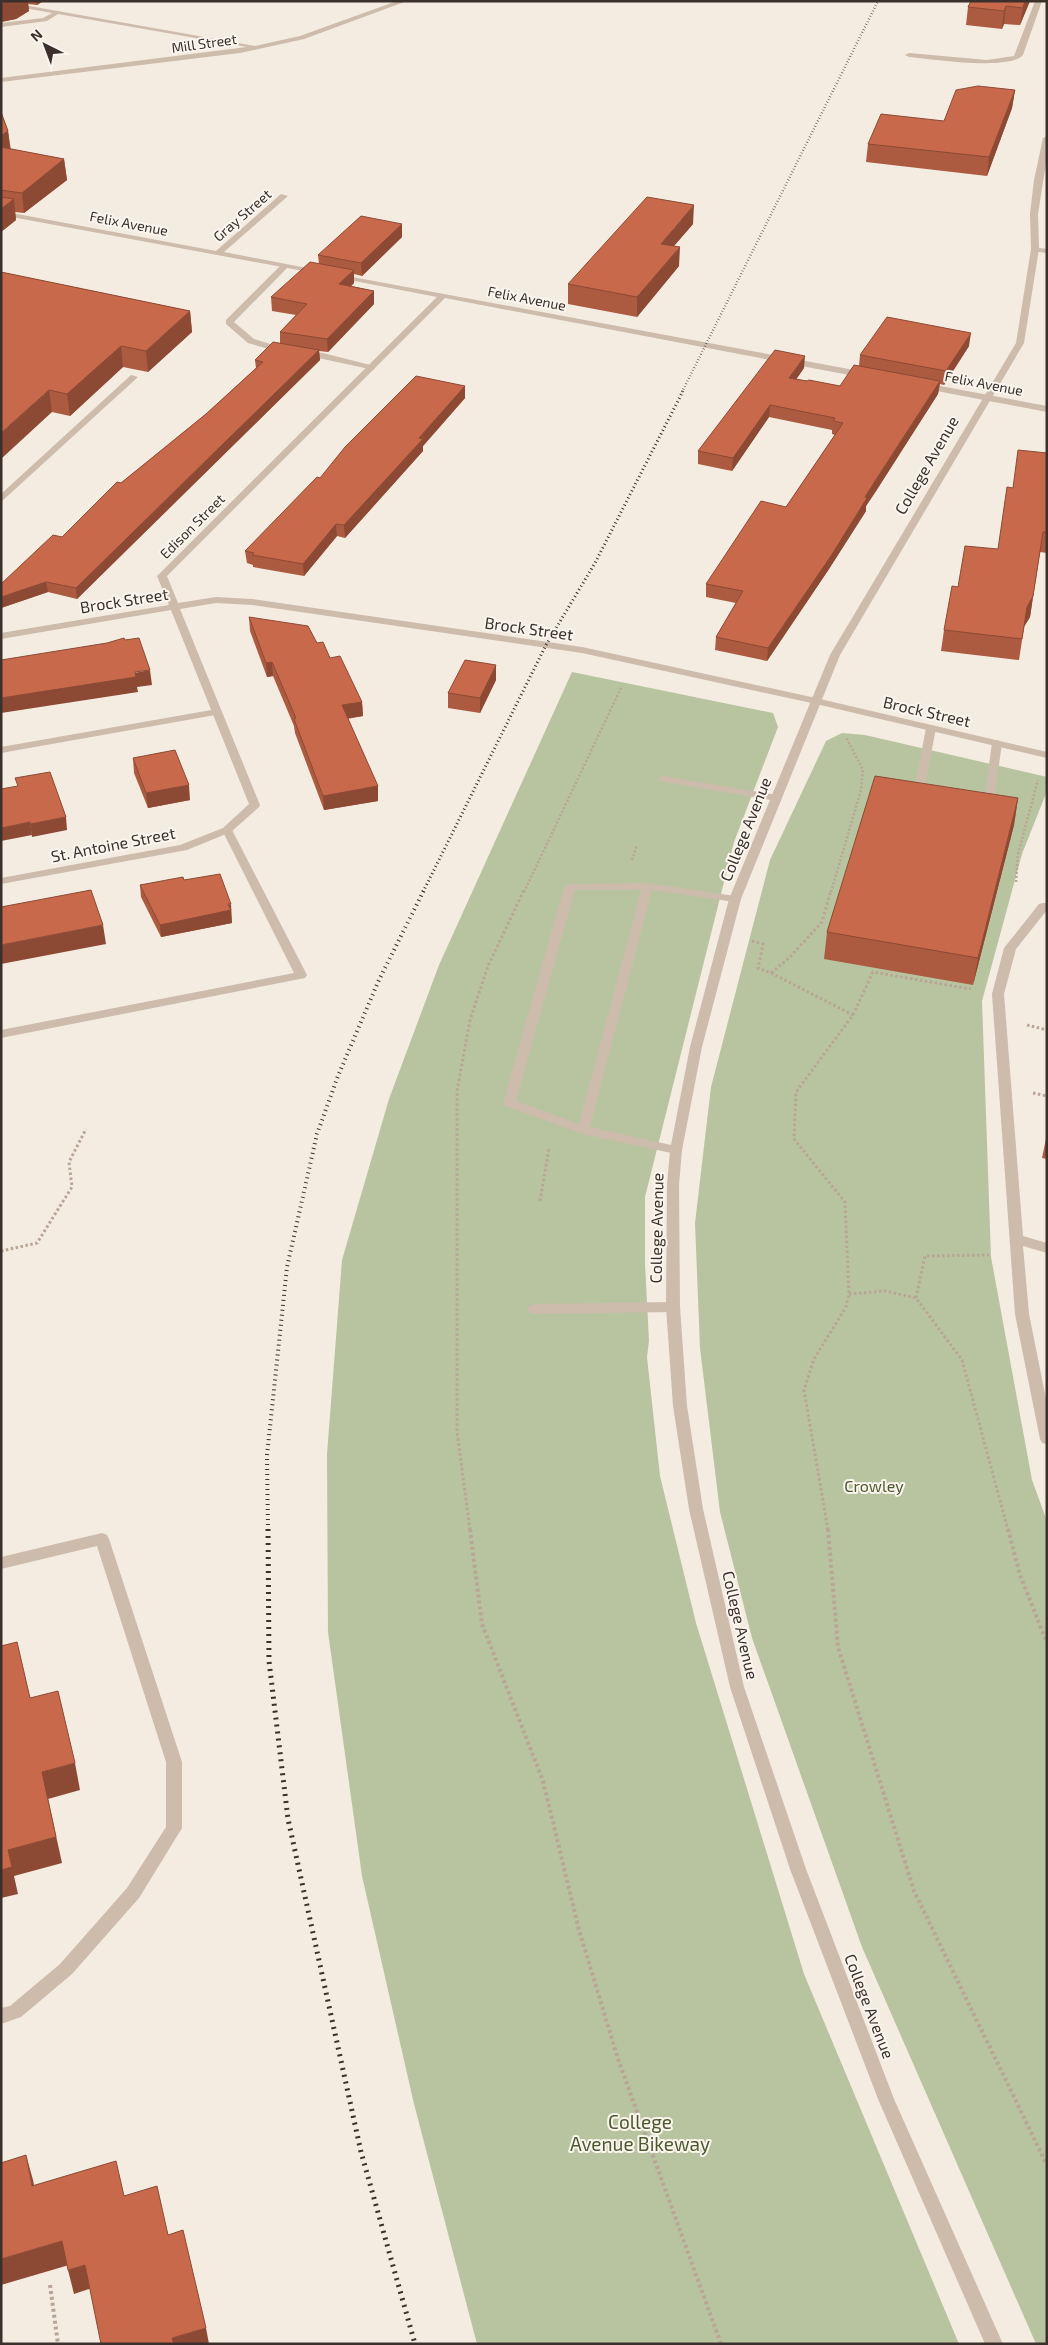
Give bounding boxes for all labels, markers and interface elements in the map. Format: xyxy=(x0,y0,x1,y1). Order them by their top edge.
north arrow xyxy=(20,20,70,70)
text: N xyxy=(27,25,45,45)
street label: Mill Street xyxy=(170,30,238,56)
street label: Gray Street xyxy=(210,185,274,245)
street label: Felix Avenue xyxy=(88,207,170,239)
street label: Felix Avenue xyxy=(486,282,568,314)
street label: Felix Avenue xyxy=(943,367,1025,399)
street label: College Avenue xyxy=(890,412,962,518)
street label: Edison Street xyxy=(156,490,228,562)
street label: Brock Street xyxy=(79,584,169,616)
street label: Brock Street xyxy=(484,612,574,644)
street label: Brock Street xyxy=(881,692,973,730)
street label: College Avenue xyxy=(715,774,775,884)
street label: St. Antoine Street xyxy=(49,823,177,865)
street label: College Avenue xyxy=(646,1173,666,1283)
park label: Crowley xyxy=(844,1476,904,1495)
street label: College Avenue xyxy=(719,1569,763,1681)
street label: College Avenue xyxy=(841,1951,899,2061)
park label: College Avenue Bikeway xyxy=(570,2110,710,2155)

